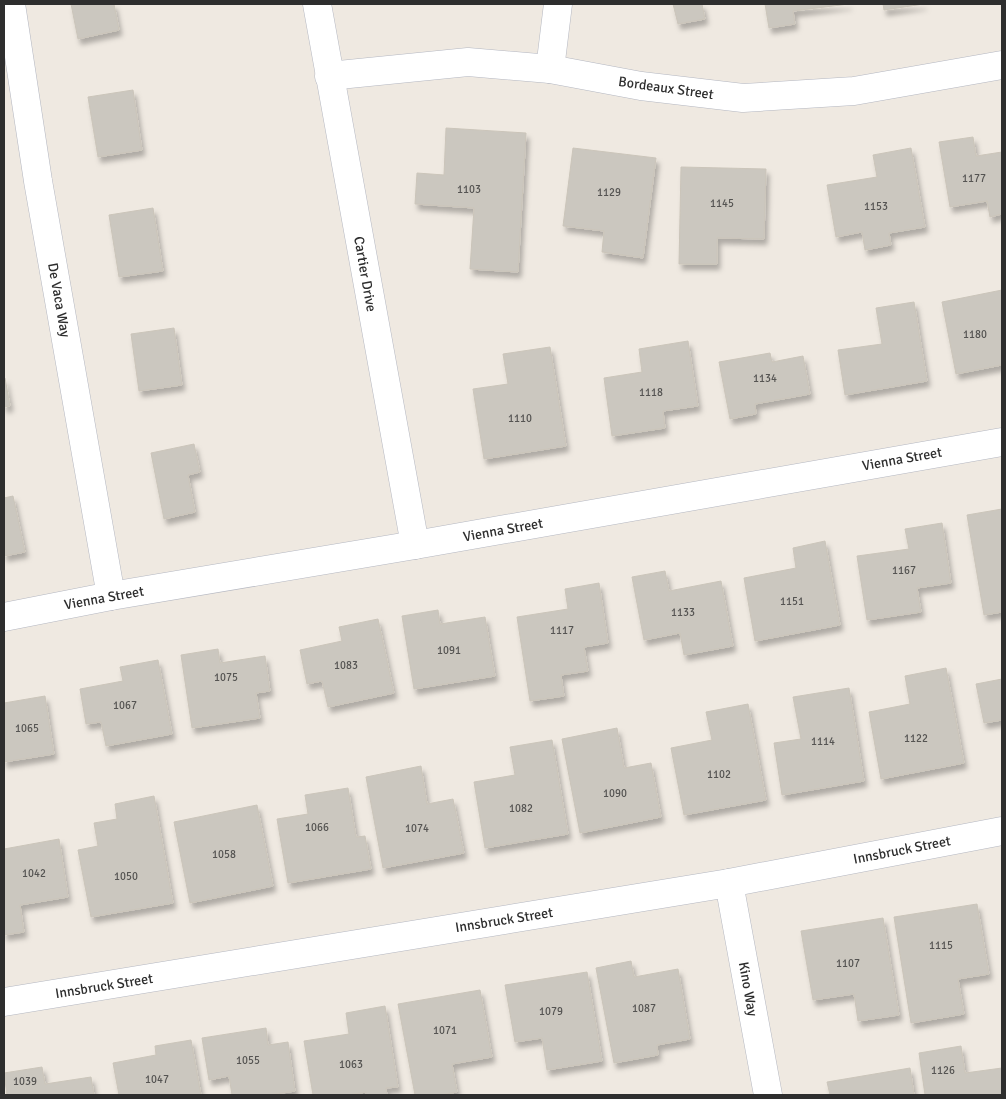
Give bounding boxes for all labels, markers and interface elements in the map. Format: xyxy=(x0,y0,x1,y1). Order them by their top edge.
street label: Bordeaux Street xyxy=(617,73,715,103)
house number: 1177 xyxy=(962,172,986,185)
house number: 1103 xyxy=(457,183,481,196)
house number: 1129 xyxy=(597,186,621,199)
house number: 1145 xyxy=(710,197,734,210)
house number: 1153 xyxy=(864,200,888,213)
street label: Cartier Drive xyxy=(350,235,380,313)
street label: De Vaca Way xyxy=(44,261,74,339)
house number: 1180 xyxy=(963,328,987,341)
house number: 1134 xyxy=(753,372,777,385)
house number: 1118 xyxy=(639,386,663,399)
house number: 1110 xyxy=(508,412,532,425)
street label: Vienna Street xyxy=(861,444,943,474)
street label: Vienna Street xyxy=(462,515,544,545)
house number: 1167 xyxy=(892,564,916,577)
street label: Vienna Street xyxy=(63,583,145,613)
house number: 1151 xyxy=(780,595,804,608)
house number: 1133 xyxy=(671,606,695,619)
house number: 1117 xyxy=(550,624,574,637)
house number: 1091 xyxy=(437,644,461,657)
house number: 1083 xyxy=(334,659,358,672)
house number: 1075 xyxy=(214,671,238,684)
house number: 1067 xyxy=(113,699,137,712)
house number: 1065 xyxy=(15,722,39,735)
house number: 1122 xyxy=(904,732,928,745)
house number: 1114 xyxy=(811,735,835,748)
house number: 1102 xyxy=(707,768,731,781)
house number: 1090 xyxy=(603,787,627,800)
house number: 1082 xyxy=(509,802,533,815)
house number: 1066 xyxy=(305,821,329,834)
house number: 1074 xyxy=(405,822,429,835)
street label: Innsbruck Street xyxy=(852,832,952,868)
house number: 1058 xyxy=(212,848,236,861)
house number: 1042 xyxy=(22,867,46,880)
house number: 1050 xyxy=(114,870,138,883)
street label: Innsbruck Street xyxy=(454,904,554,936)
house number: 1115 xyxy=(929,939,953,952)
house number: 1107 xyxy=(836,957,860,970)
street label: Kino Way xyxy=(735,960,761,1018)
street label: Innsbruck Street xyxy=(54,970,154,1002)
house number: 1087 xyxy=(632,1002,656,1015)
house number: 1079 xyxy=(539,1005,563,1018)
house number: 1071 xyxy=(433,1024,457,1037)
house number: 1055 xyxy=(236,1054,260,1067)
house number: 1063 xyxy=(339,1058,363,1071)
house number: 1126 xyxy=(931,1064,955,1077)
house number: 1047 xyxy=(145,1073,169,1086)
house number: 1039 xyxy=(13,1075,37,1088)

